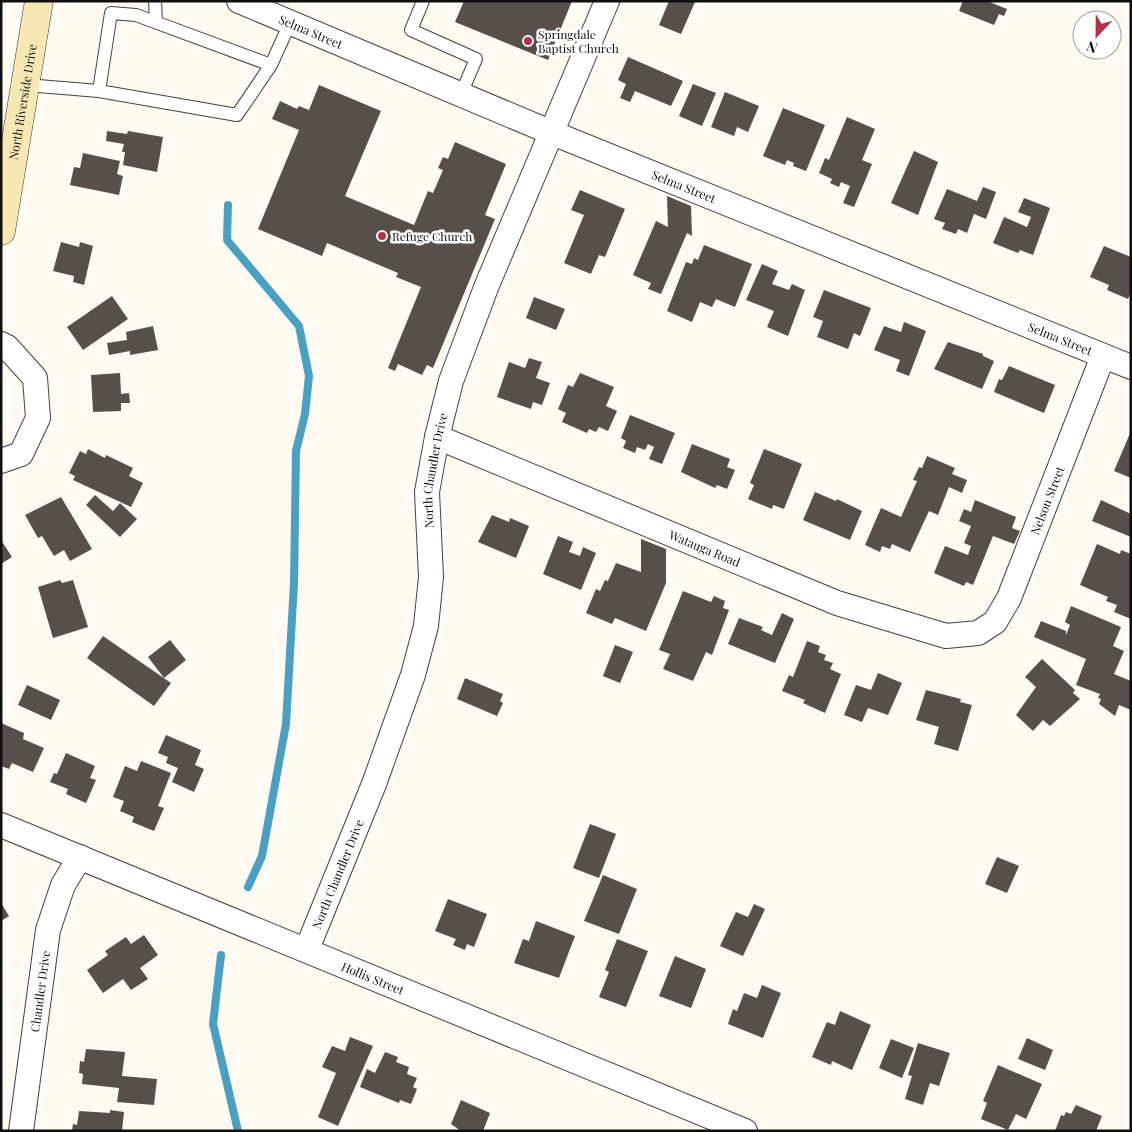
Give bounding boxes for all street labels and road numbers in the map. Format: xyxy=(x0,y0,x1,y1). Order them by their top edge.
street label: Selma Street xyxy=(277,11,346,52)
street label: North Riverside Drive xyxy=(5,43,40,161)
street label: Selma Street xyxy=(650,166,719,207)
street label: Selma Street xyxy=(1026,318,1095,359)
street label: North Chandler Drive xyxy=(419,411,451,529)
street label: Nelson Street xyxy=(1026,463,1068,537)
street label: Watauga Road xyxy=(666,526,743,570)
street label: North Chandler Drive xyxy=(308,817,367,931)
street label: Chandler Drive xyxy=(26,949,53,1033)
street label: Hollis Street xyxy=(339,958,407,998)

